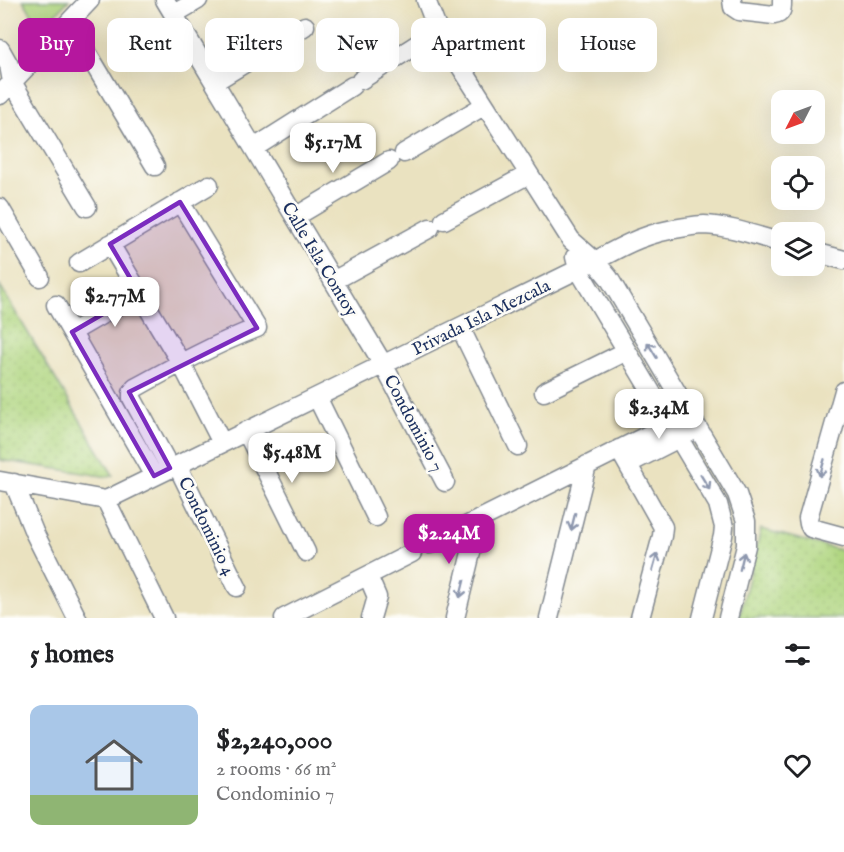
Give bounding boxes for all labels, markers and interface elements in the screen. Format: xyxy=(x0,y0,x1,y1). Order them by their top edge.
chip: Buy xyxy=(18,18,95,72)
chip: Rent xyxy=(107,18,193,72)
chip: Filters xyxy=(205,18,304,72)
chip: New xyxy=(316,18,399,72)
chip: Apartment xyxy=(411,18,546,72)
chip: House xyxy=(558,18,657,72)
north arrow xyxy=(771,90,825,144)
map controls xyxy=(771,90,825,276)
pin: $5.17M xyxy=(284,123,382,174)
text: $5.17M xyxy=(304,130,362,155)
button: locate xyxy=(771,156,825,210)
street label: Calle Isla Contoy xyxy=(275,198,362,321)
button: layers xyxy=(771,222,825,276)
street label: Privada Isla Mezcala xyxy=(409,275,555,362)
pin: $2.77M xyxy=(66,277,164,328)
text: $2.77M xyxy=(84,284,146,309)
one-way arrow xyxy=(645,342,657,359)
street label: Condominio 7 xyxy=(378,371,448,476)
pin: $2.34M xyxy=(610,389,708,440)
text: $2.34M xyxy=(629,396,689,421)
pin: $5.48M xyxy=(243,433,341,484)
text: $5.48M xyxy=(262,440,322,465)
one-way arrow xyxy=(816,458,828,477)
one-way arrow xyxy=(699,473,711,490)
street label: Condominio 4 xyxy=(172,474,239,580)
one-way arrow xyxy=(566,512,578,531)
pin: $2.24M xyxy=(400,514,498,565)
text: $2.24M xyxy=(418,521,480,546)
one-way arrow xyxy=(736,552,748,571)
one-way arrow xyxy=(650,553,661,572)
one-way arrow xyxy=(455,579,467,598)
text: 5 homes xyxy=(30,638,114,671)
icon: filters xyxy=(781,638,814,671)
text: $2,240,000 xyxy=(216,724,332,757)
icon: home xyxy=(78,729,150,801)
icon: heart xyxy=(781,749,814,782)
text: 2 rooms · 66 m² xyxy=(216,757,337,782)
text: Condominio 7 xyxy=(216,782,334,807)

